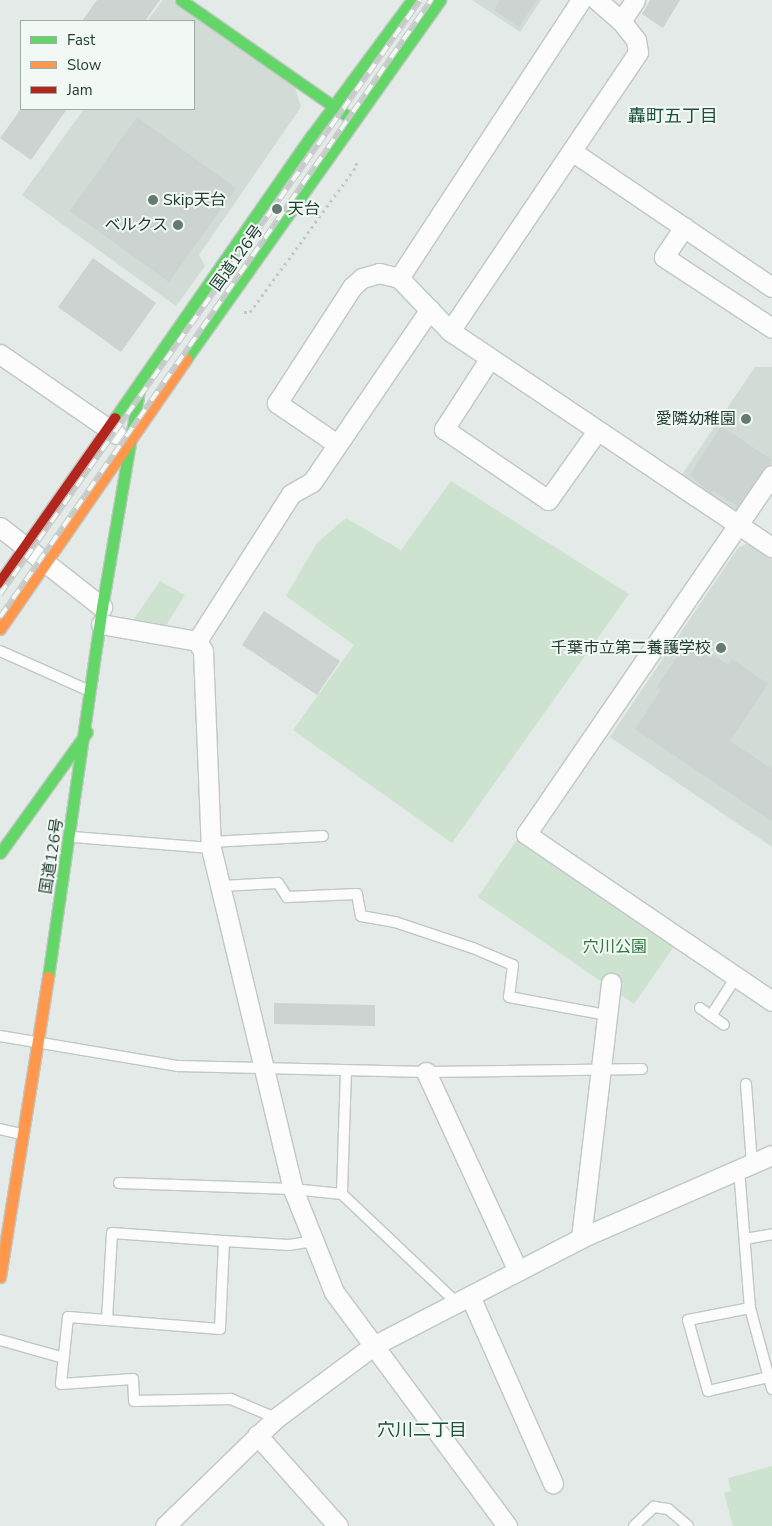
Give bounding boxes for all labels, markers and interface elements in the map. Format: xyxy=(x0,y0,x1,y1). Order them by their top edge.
legend xyxy=(20,20,195,110)
text: Fast xyxy=(67,30,95,50)
text: Slow xyxy=(67,55,101,75)
text: Jam xyxy=(67,80,93,100)
district label: 轟町五丁目 xyxy=(628,105,718,127)
place label: Skip天台 xyxy=(163,190,226,210)
marker: Skip天台 xyxy=(147,194,159,206)
place label: 天台 xyxy=(288,199,320,219)
marker: 天台 xyxy=(270,202,284,216)
place label: ベルクス xyxy=(104,215,168,235)
marker: ベルクス xyxy=(172,219,184,231)
street label: 国道126号 xyxy=(207,221,267,295)
place label: 愛隣幼稚園 xyxy=(656,409,736,429)
marker: 愛隣幼稚園 xyxy=(740,413,752,425)
place label: 千葉市立第二養護学校 xyxy=(551,638,711,658)
marker: 千葉市立第二養護学校 xyxy=(715,642,727,654)
street label: 国道126号 xyxy=(37,817,67,895)
park label: 穴川公園 xyxy=(583,937,647,957)
district label: 穴川二丁目 xyxy=(377,1419,467,1441)

